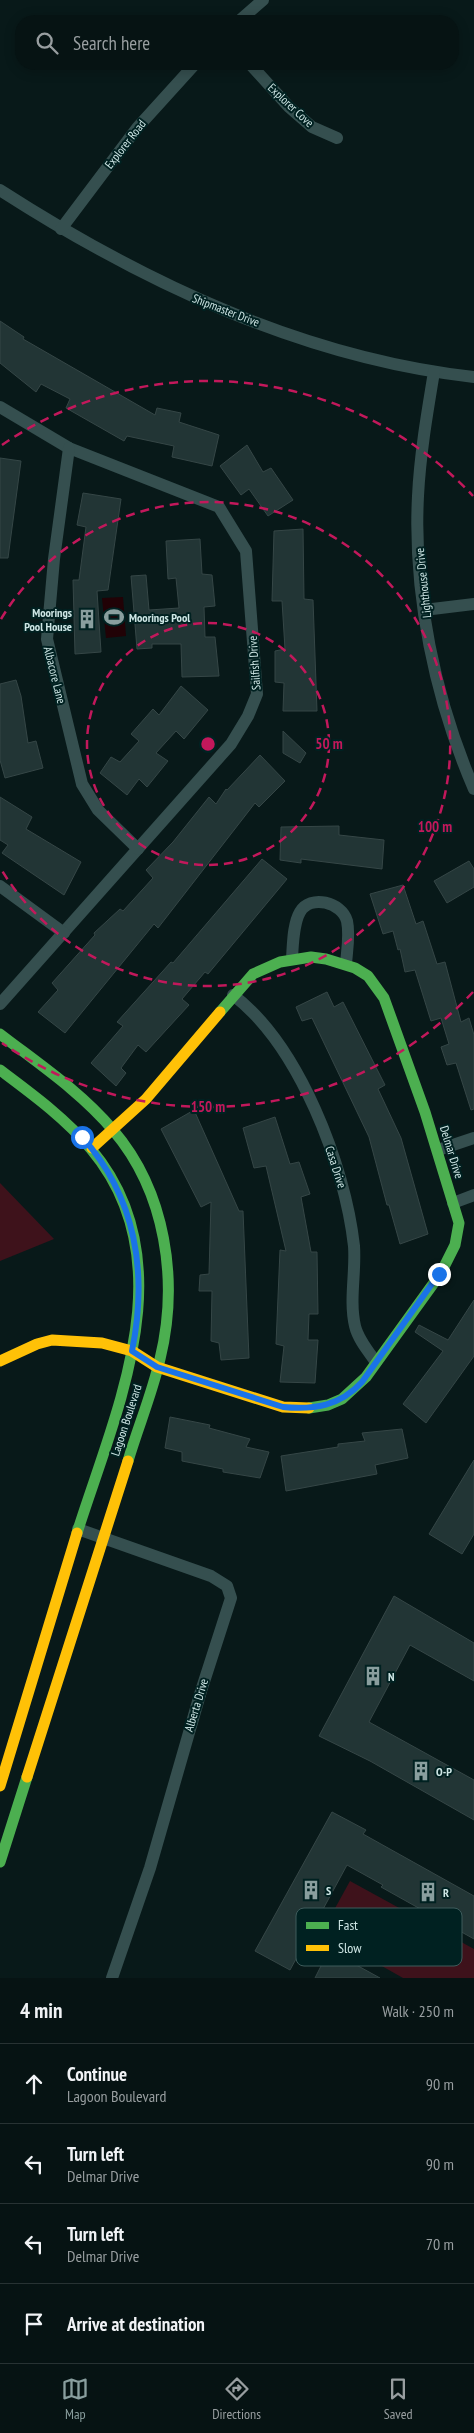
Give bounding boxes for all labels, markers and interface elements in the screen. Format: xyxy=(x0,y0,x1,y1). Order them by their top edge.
search box xyxy=(15,15,459,70)
icon: search xyxy=(33,29,61,57)
text: Search here xyxy=(73,31,150,55)
street label: Explorer Cove xyxy=(265,80,317,130)
street label: Explorer Road xyxy=(101,117,149,171)
street label: Shipmaster Drive xyxy=(190,290,262,330)
street label: Lighthouse Drive xyxy=(412,547,434,619)
place label: Moorings Pool House xyxy=(24,605,72,634)
sports icon: Moorings Pool xyxy=(103,606,125,628)
building icon: Moorings Pool House xyxy=(76,608,98,630)
place label: Moorings Pool xyxy=(129,610,190,625)
street label: Sailfish Drive xyxy=(245,635,263,691)
street label: Albacore Lane xyxy=(41,645,69,705)
text: 50 m xyxy=(315,734,343,753)
centre of rings xyxy=(199,735,217,753)
text: 100 m xyxy=(418,817,452,836)
text: 150 m xyxy=(191,1097,225,1116)
street label: Delmar Drive xyxy=(437,1124,467,1180)
route start xyxy=(71,1126,94,1149)
street label: Casa Drive xyxy=(322,1144,350,1190)
route end xyxy=(428,1263,451,1286)
street label: Lagoon Boulevard xyxy=(107,1382,145,1458)
building icon: N xyxy=(362,1665,384,1687)
place label: N xyxy=(388,1669,394,1684)
street label: Alberta Drive xyxy=(181,1677,211,1733)
building icon: O-P xyxy=(410,1760,432,1782)
place label: O-P xyxy=(436,1764,452,1779)
building icon: S xyxy=(300,1879,322,1901)
building icon: R xyxy=(417,1881,439,1903)
place label: S xyxy=(326,1883,331,1898)
place label: R xyxy=(443,1885,449,1900)
legend xyxy=(296,1908,462,1966)
text: Fast xyxy=(338,1916,358,1934)
text: Slow xyxy=(338,1939,362,1957)
text: 4 min xyxy=(20,1997,62,2024)
text: Walk · 250 m xyxy=(382,2001,454,2021)
text: Continue xyxy=(67,2062,127,2086)
icon: ahead xyxy=(20,2070,48,2098)
text: 90 m xyxy=(426,2074,454,2094)
text: Lagoon Boulevard xyxy=(67,2086,166,2106)
text: Turn left xyxy=(67,2142,124,2166)
icon: left xyxy=(20,2150,48,2178)
text: 90 m xyxy=(426,2154,454,2174)
text: Delmar Drive xyxy=(67,2166,139,2186)
text: Turn left xyxy=(67,2222,124,2246)
icon: left xyxy=(20,2230,48,2258)
text: 70 m xyxy=(426,2234,454,2254)
text: Delmar Drive xyxy=(67,2246,139,2266)
icon: arrive xyxy=(20,2310,48,2338)
text: Arrive at destination xyxy=(67,2312,205,2336)
tab: Map xyxy=(61,2375,89,2423)
tab: Directions xyxy=(212,2375,261,2423)
tab: Saved xyxy=(384,2375,413,2423)

